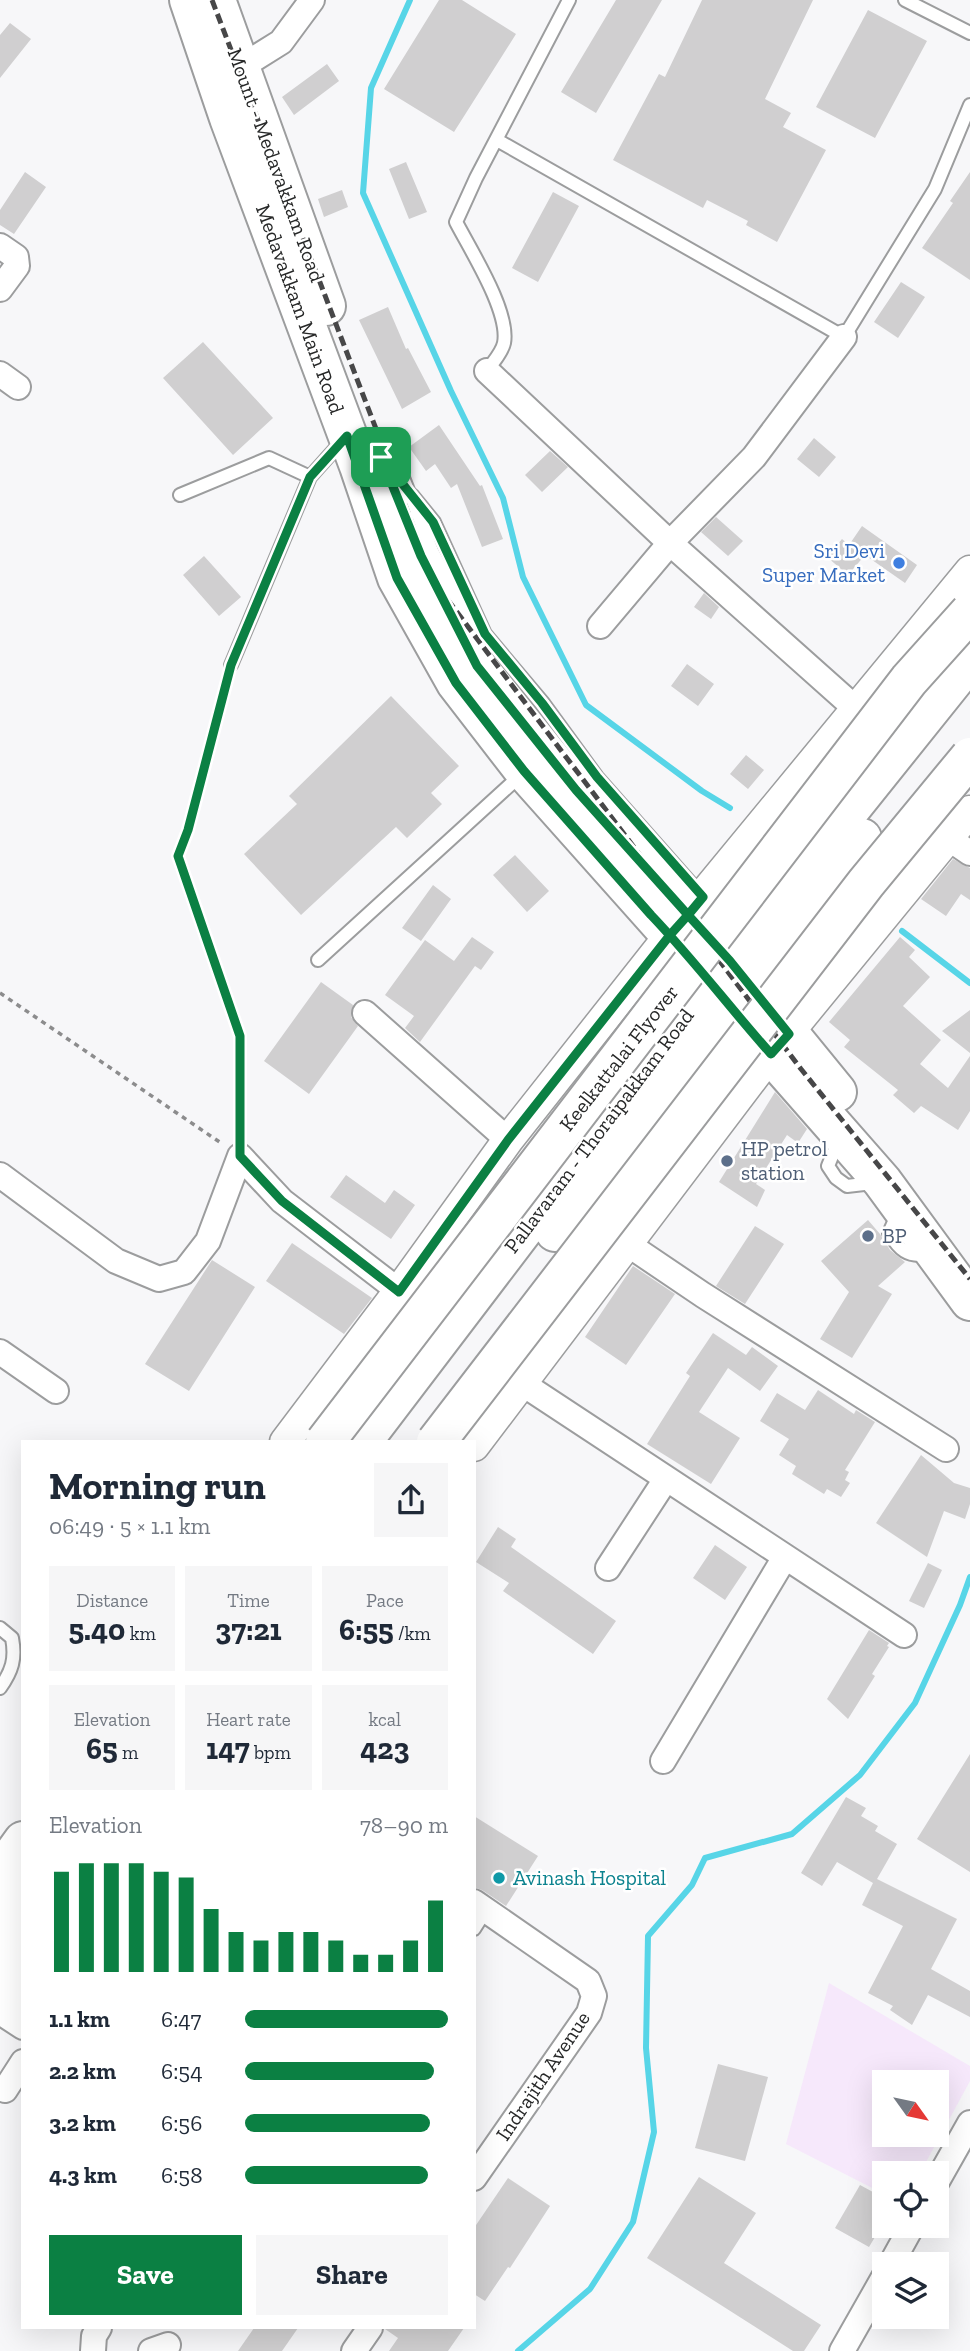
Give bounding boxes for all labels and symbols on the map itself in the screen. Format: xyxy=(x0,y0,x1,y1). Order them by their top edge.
street label: Mount - Medavakkam Road xyxy=(222,44,331,286)
street label: Medavakkam Main Road xyxy=(251,201,350,417)
pin xyxy=(351,427,411,487)
place label: Sri Devi Super Market xyxy=(762,538,885,587)
marker: Sri Devi Super Market xyxy=(891,555,907,571)
street label: Keelkattalai Flyover xyxy=(554,980,683,1136)
street label: Pallavaram - Thoraipakkam Road xyxy=(499,1003,699,1258)
place label: HP petrol station xyxy=(741,1136,828,1185)
marker: HP petrol station xyxy=(719,1153,735,1169)
place label: BP xyxy=(882,1223,907,1248)
marker: BP xyxy=(860,1228,876,1244)
place label: Avinash Hospital xyxy=(513,1865,667,1890)
marker: Avinash Hospital xyxy=(491,1870,507,1886)
street label: Indrajith Avenue xyxy=(490,2006,596,2146)
north arrow xyxy=(872,2070,948,2147)

